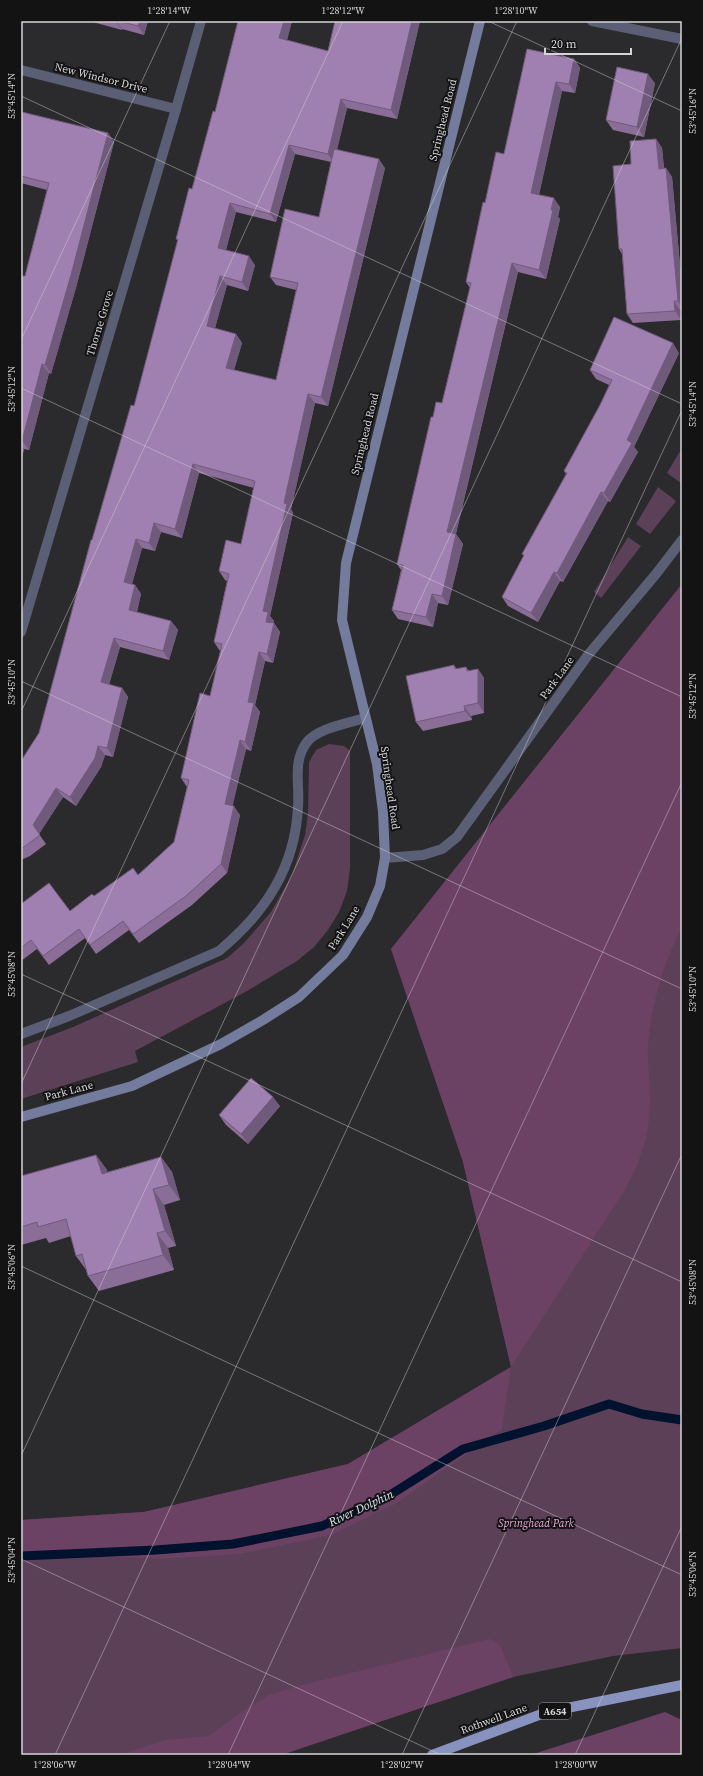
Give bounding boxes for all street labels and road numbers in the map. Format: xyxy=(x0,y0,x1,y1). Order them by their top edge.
street label: New Windsor Drive xyxy=(53,59,149,97)
street label: Springhead Road xyxy=(426,77,461,162)
street label: Thorne Grove xyxy=(83,288,117,358)
street label: Springhead Road xyxy=(348,391,383,476)
street label: Park Lane xyxy=(536,653,578,702)
street label: Springhead Road xyxy=(377,746,403,831)
street label: Park Lane xyxy=(325,903,364,953)
street label: Park Lane xyxy=(43,1077,95,1105)
street label: Rothwell Lane xyxy=(459,1700,530,1738)
road number: A654 xyxy=(539,1703,571,1719)

